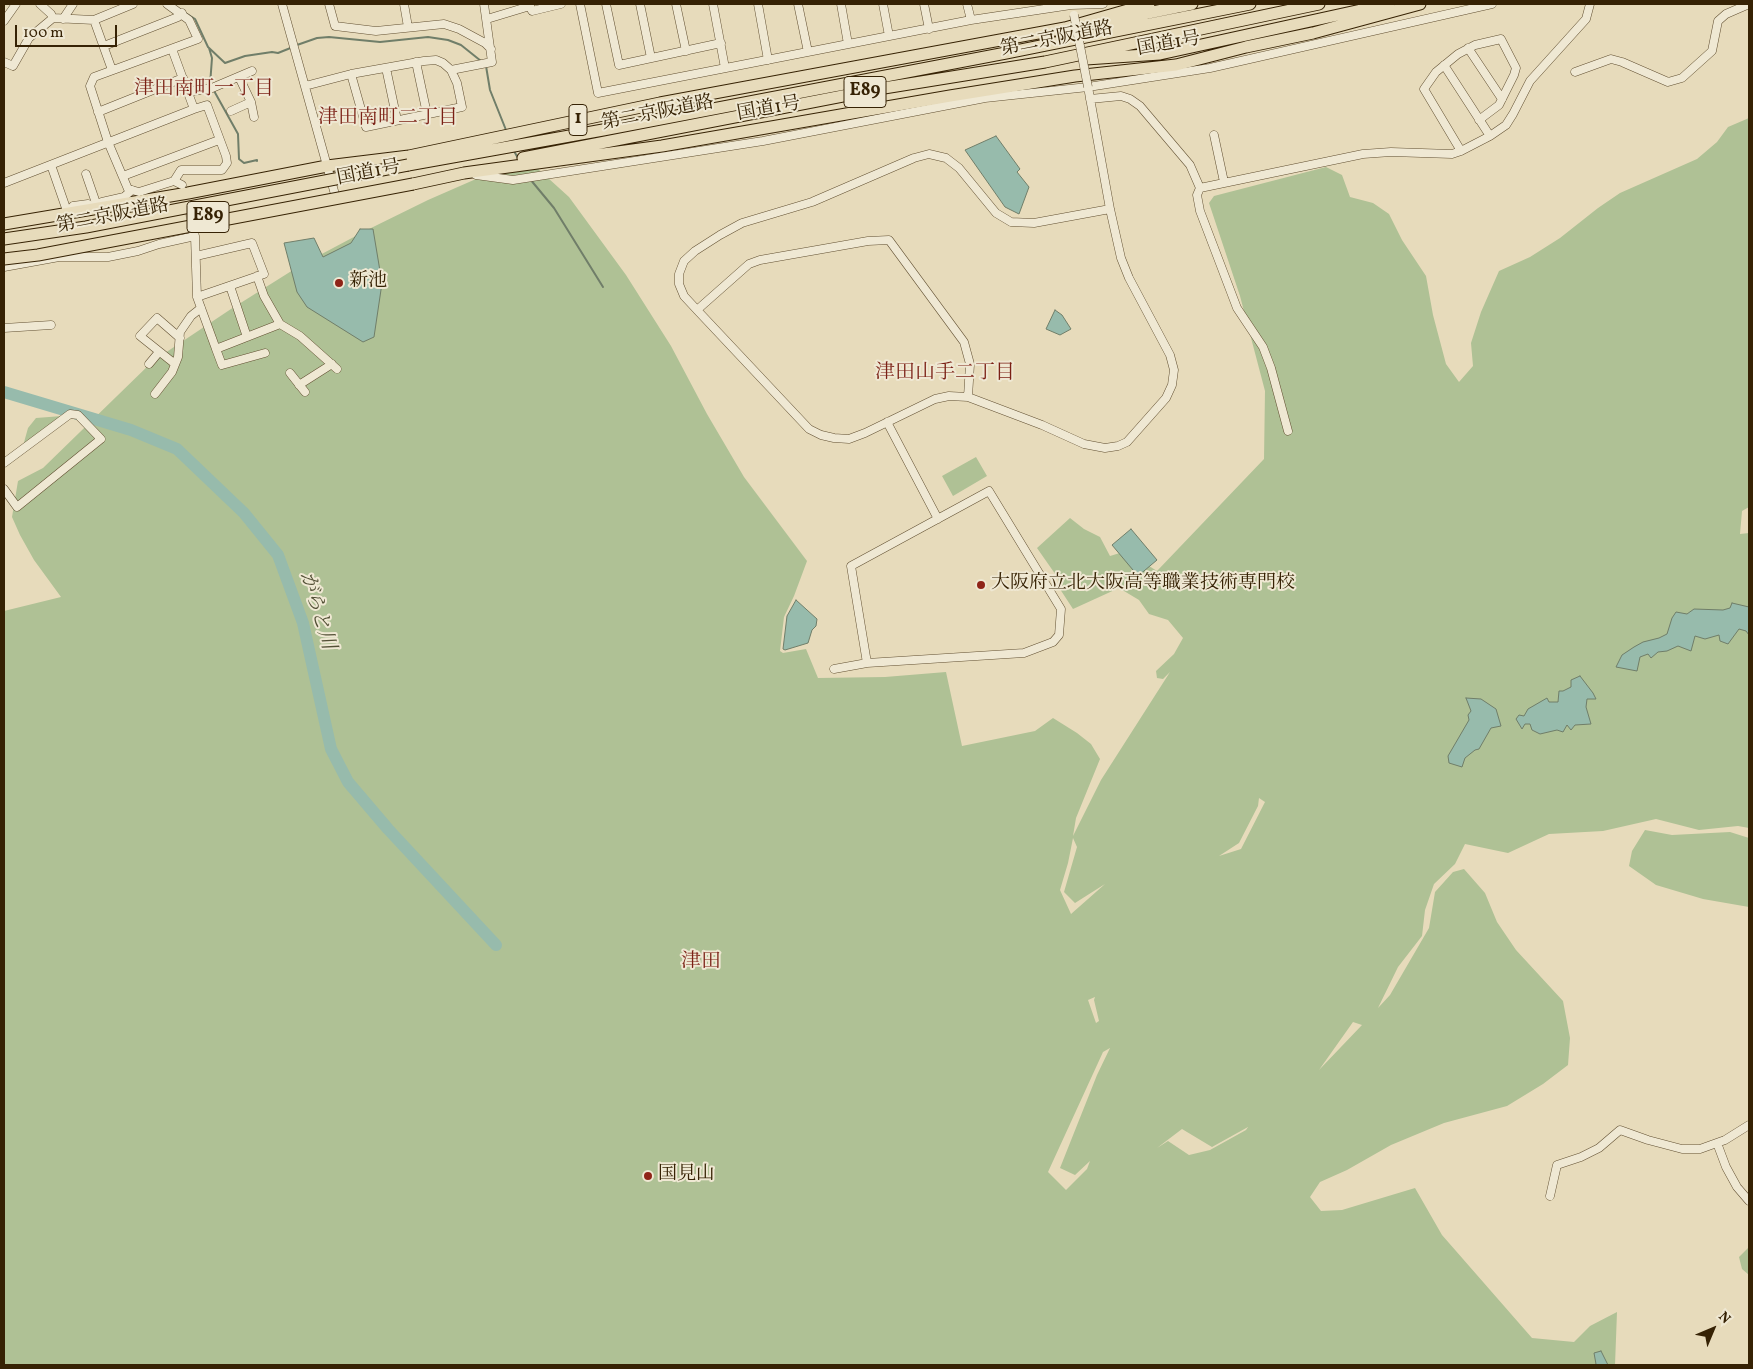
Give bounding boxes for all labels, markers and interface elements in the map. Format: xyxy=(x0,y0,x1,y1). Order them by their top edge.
scale bar xyxy=(18,15,120,47)
street label: 第二京阪道路 xyxy=(999,18,1115,62)
text: 100 m xyxy=(23,23,63,44)
street label: 国道1号 xyxy=(1135,28,1203,62)
road number: E89 xyxy=(844,76,886,108)
district label: 津田南町一丁目 xyxy=(134,78,274,102)
street label: 第二京阪道路 xyxy=(600,92,716,136)
street label: 国道1号 xyxy=(735,93,803,127)
road number: 1 xyxy=(569,104,587,136)
district label: 津田南町二丁目 xyxy=(318,107,458,131)
street label: 国道1号 xyxy=(335,157,403,191)
street label: 第二京阪道路 xyxy=(55,195,171,239)
road number: E89 xyxy=(187,202,229,232)
place label: 新池 xyxy=(349,272,387,294)
marker: 新池 xyxy=(333,277,345,289)
district label: 津田山手二丁目 xyxy=(875,362,1015,386)
water label: がらと川 xyxy=(293,569,339,653)
place label: 大阪府立北大阪高等職業技術専門校 xyxy=(991,574,1295,596)
marker: 大阪府立北大阪高等職業技術専門校 xyxy=(975,579,987,591)
district label: 津田 xyxy=(681,951,721,975)
place label: 国見山 xyxy=(658,1165,715,1187)
marker: 国見山 xyxy=(642,1170,654,1182)
north arrow xyxy=(1688,1304,1738,1354)
text: N xyxy=(1714,1308,1734,1328)

